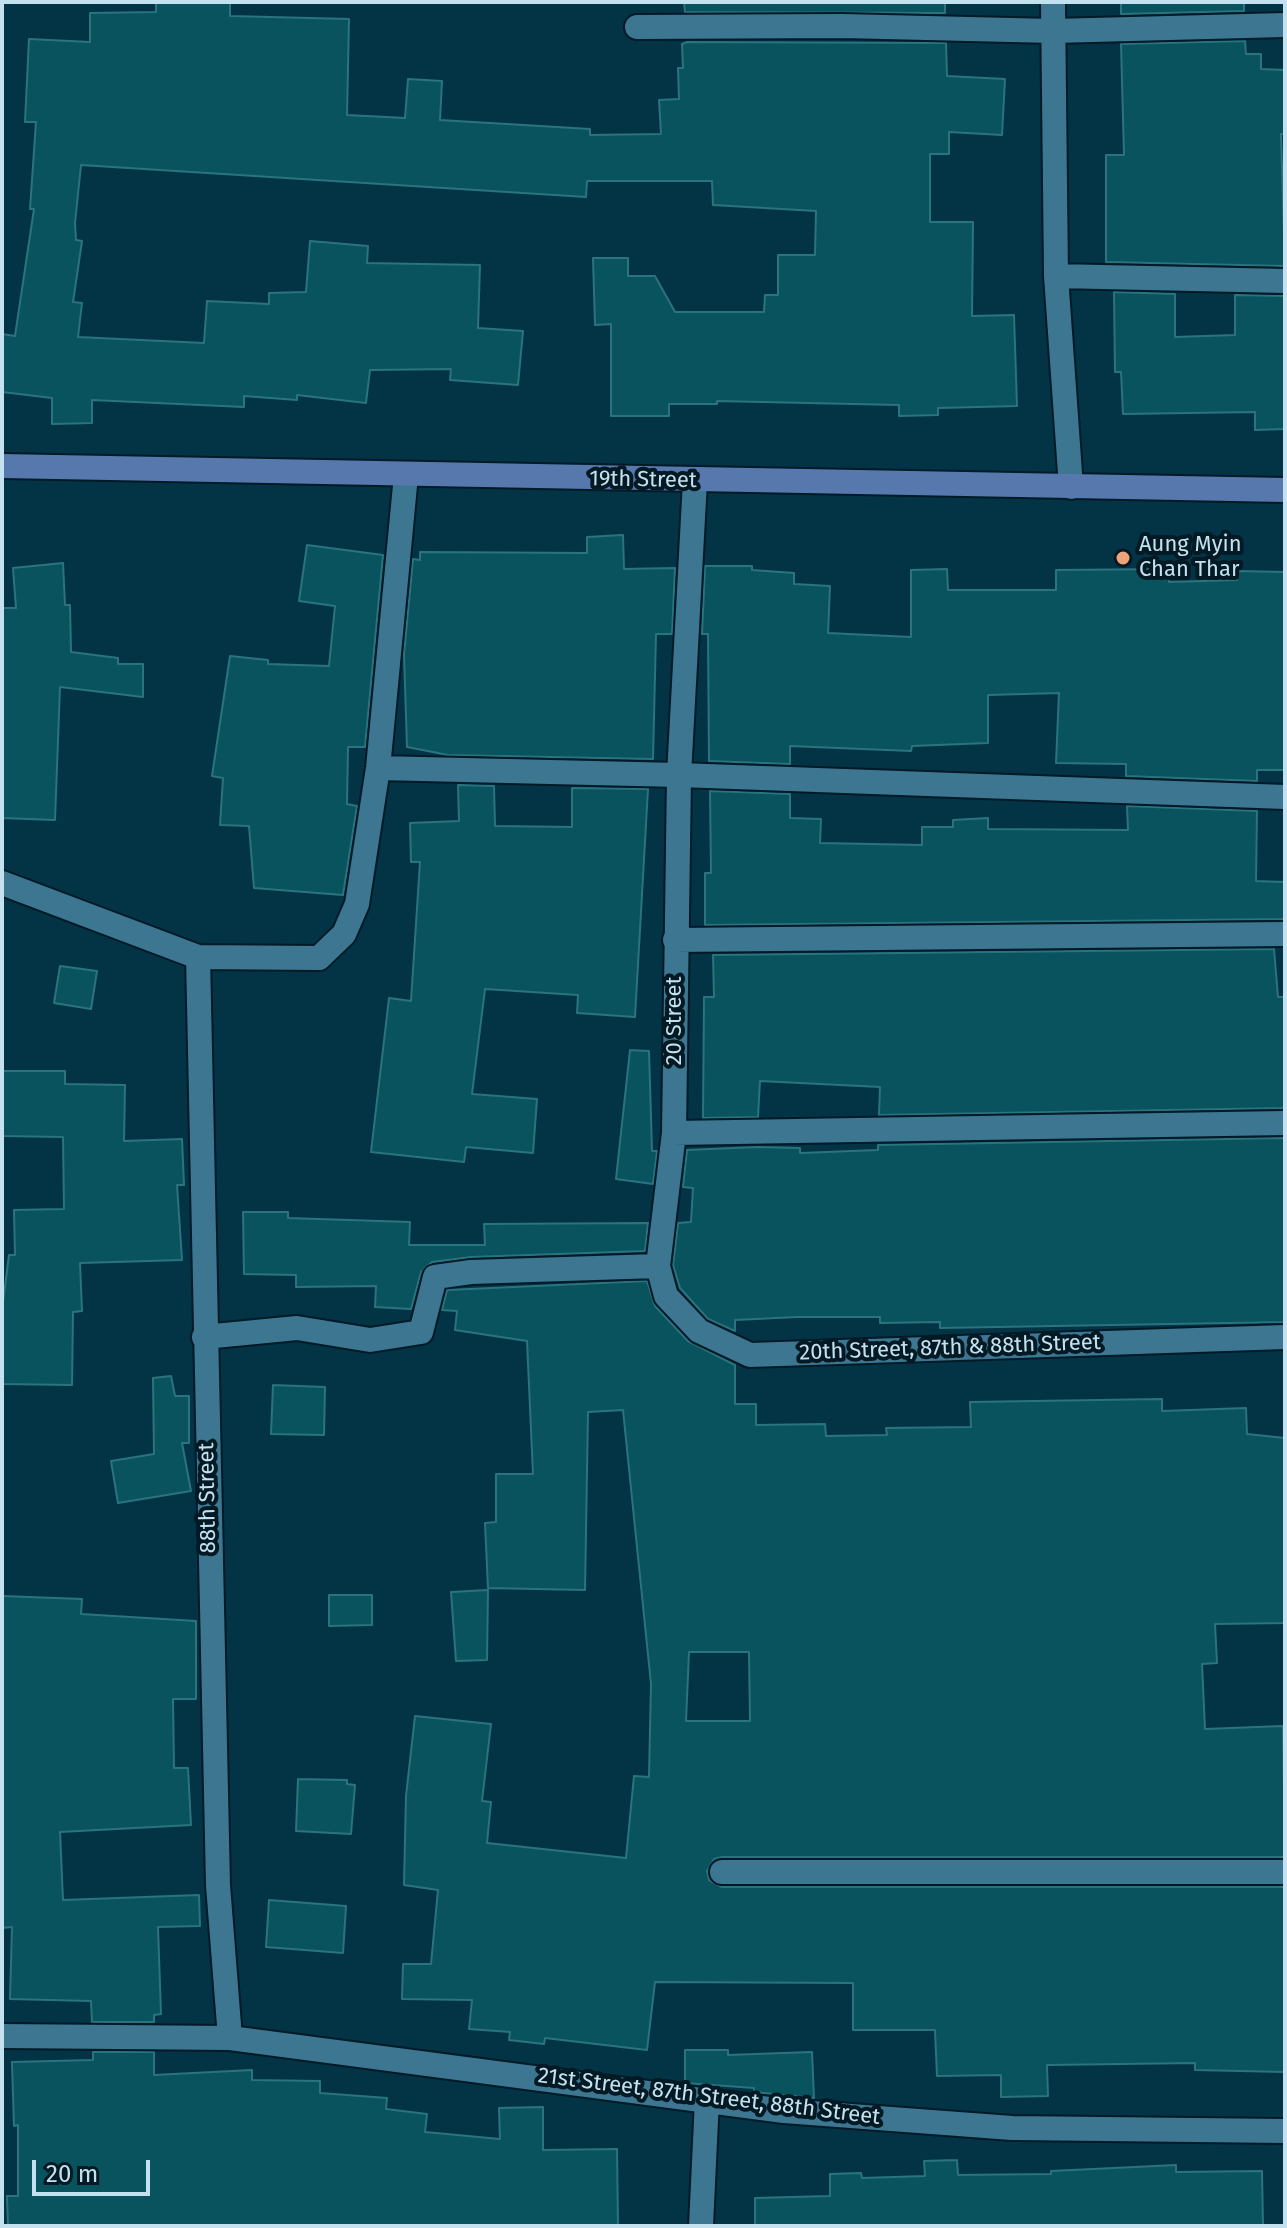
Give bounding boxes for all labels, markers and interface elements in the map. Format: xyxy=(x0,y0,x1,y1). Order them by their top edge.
street label: 19th Street xyxy=(589,466,697,494)
place label: Aung Myin Chan Thar xyxy=(1139,532,1242,584)
marker: Aung Myin Chan Thar xyxy=(1114,549,1132,567)
street label: 20 Street xyxy=(662,977,688,1065)
street label: 20th Street, 87th & 88th Street xyxy=(799,1330,1101,1366)
street label: 88th Street xyxy=(194,1442,222,1554)
street label: 21st Street, 87th Street, 88th Street xyxy=(536,2063,882,2131)
scale bar xyxy=(36,2144,154,2194)
text: 20 m xyxy=(46,2160,98,2188)

